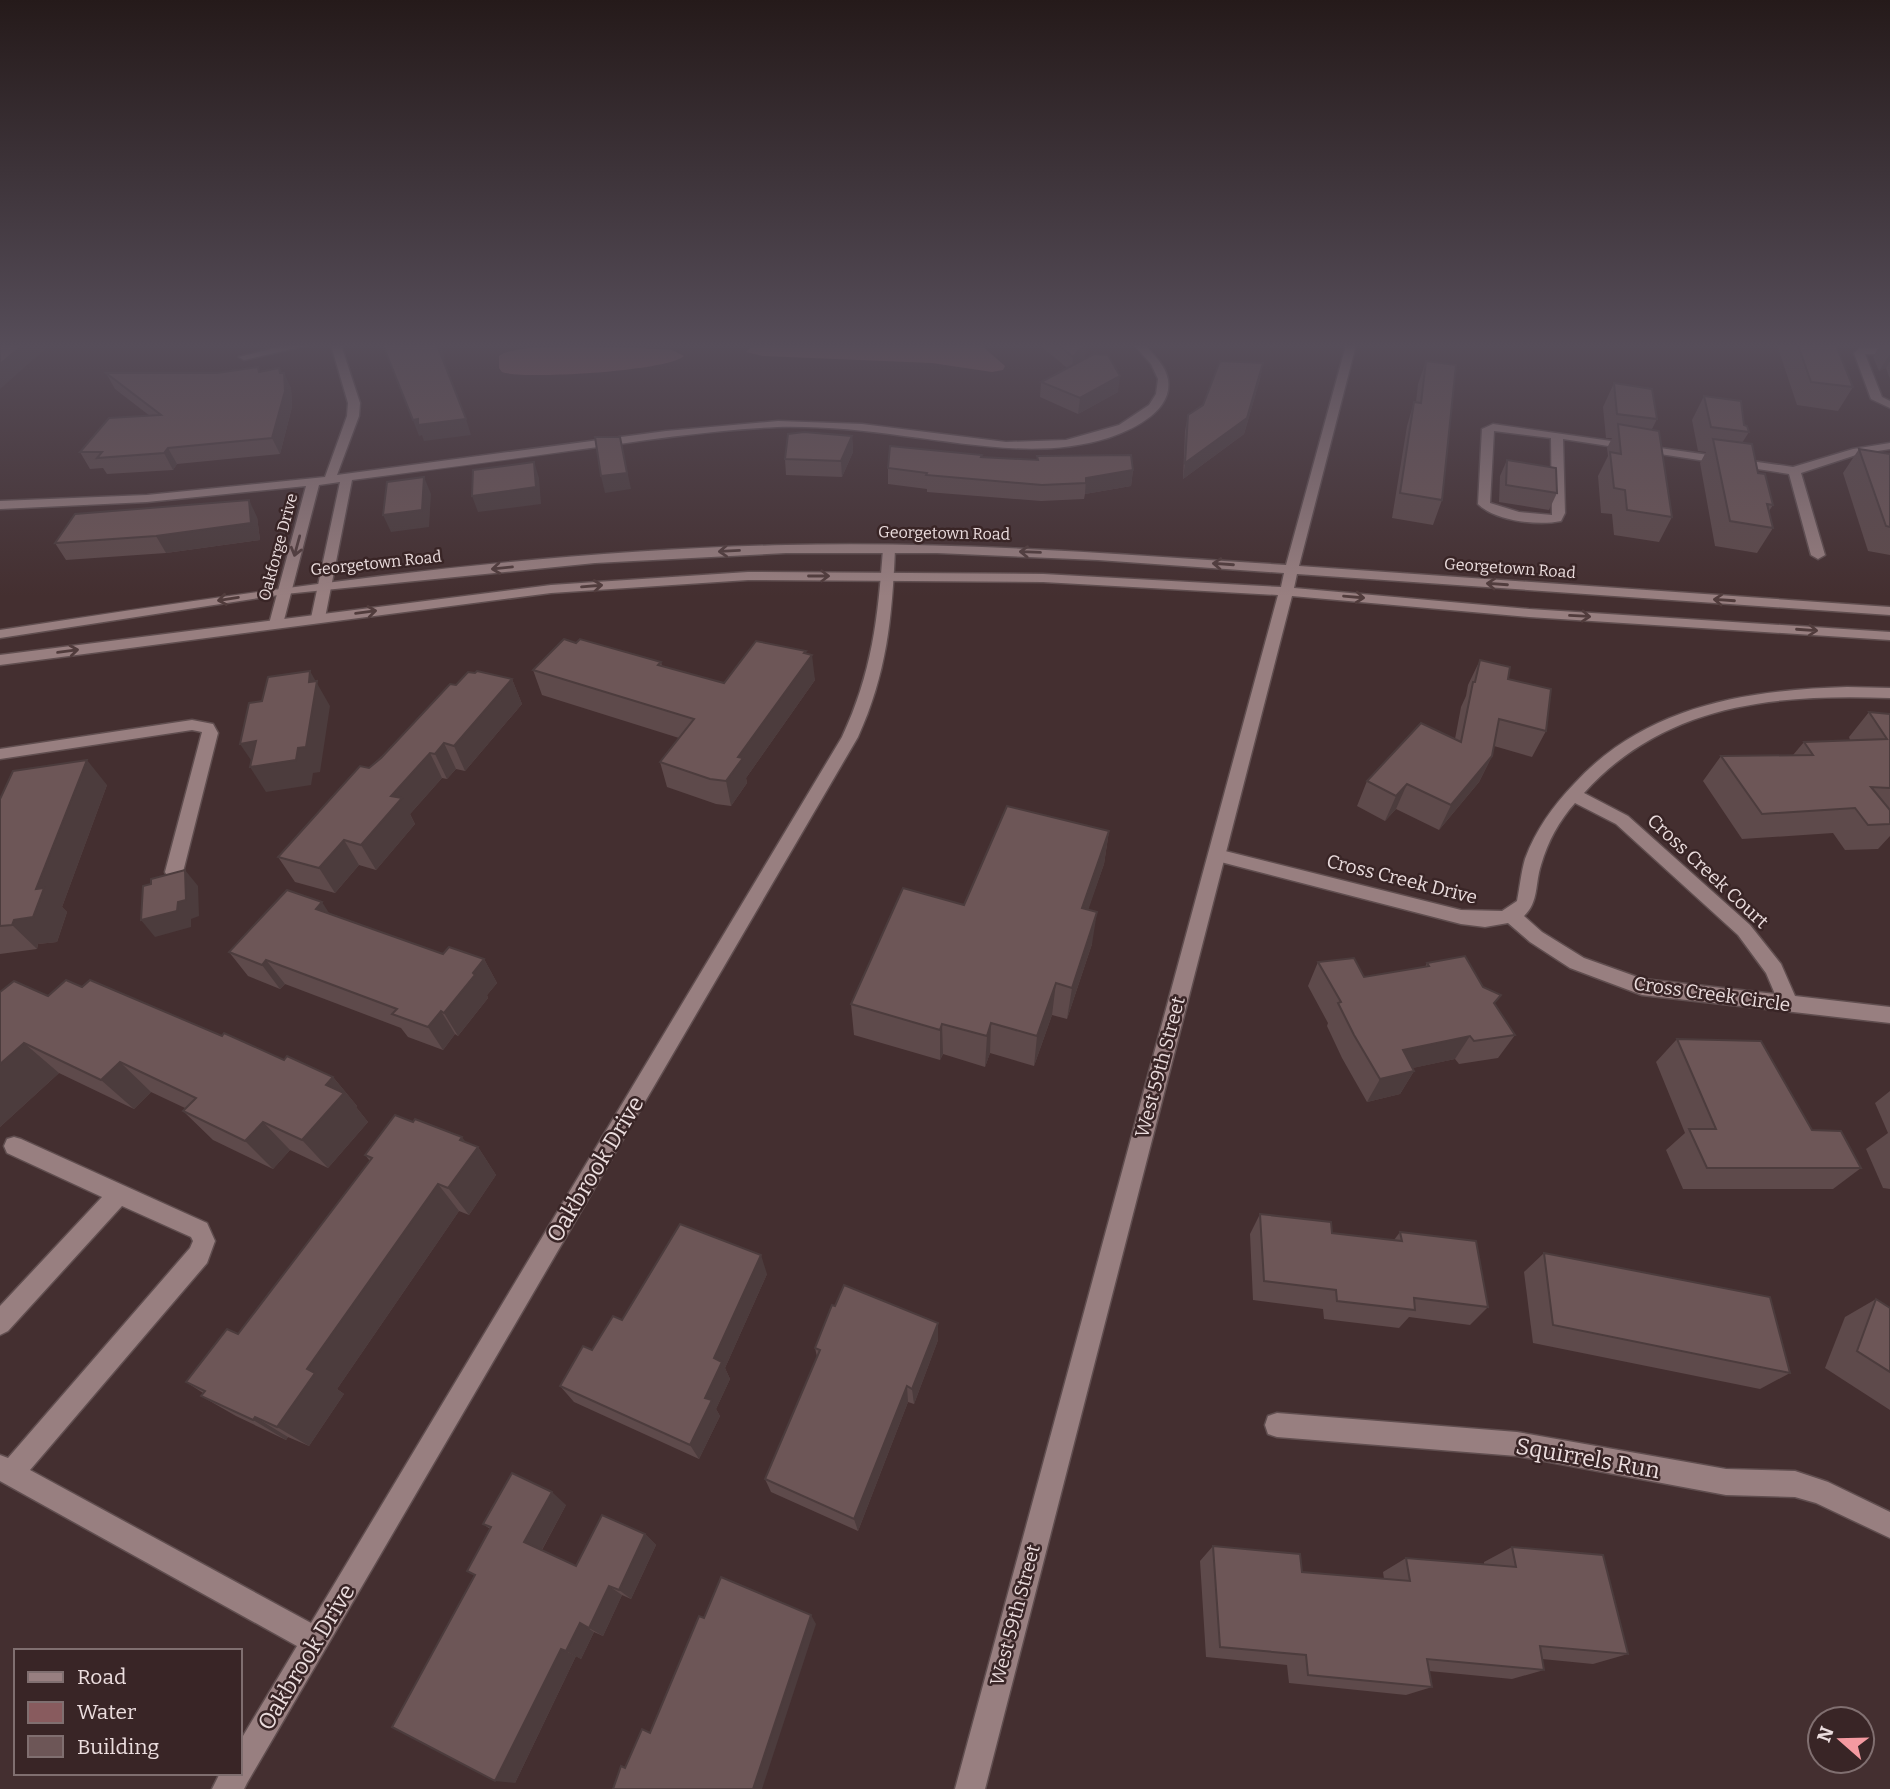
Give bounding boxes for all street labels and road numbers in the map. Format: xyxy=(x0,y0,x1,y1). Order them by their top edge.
street label: Oakforge Drive xyxy=(255,491,301,603)
street label: Georgetown Road xyxy=(878,522,1011,544)
street label: Georgetown Road xyxy=(309,547,443,579)
street label: Georgetown Road xyxy=(1443,554,1577,582)
street label: Cross Creek Court xyxy=(1643,809,1773,933)
street label: Cross Creek Drive xyxy=(1324,849,1480,909)
street label: Cross Creek Circle xyxy=(1632,972,1792,1016)
street label: West 59th Street xyxy=(1130,994,1190,1140)
street label: Oakbrook Drive xyxy=(540,1091,650,1247)
street label: Squirrels Run xyxy=(1514,1432,1663,1485)
street label: West 59th Street xyxy=(985,1542,1045,1688)
street label: Oakbrook Drive xyxy=(251,1579,361,1735)

